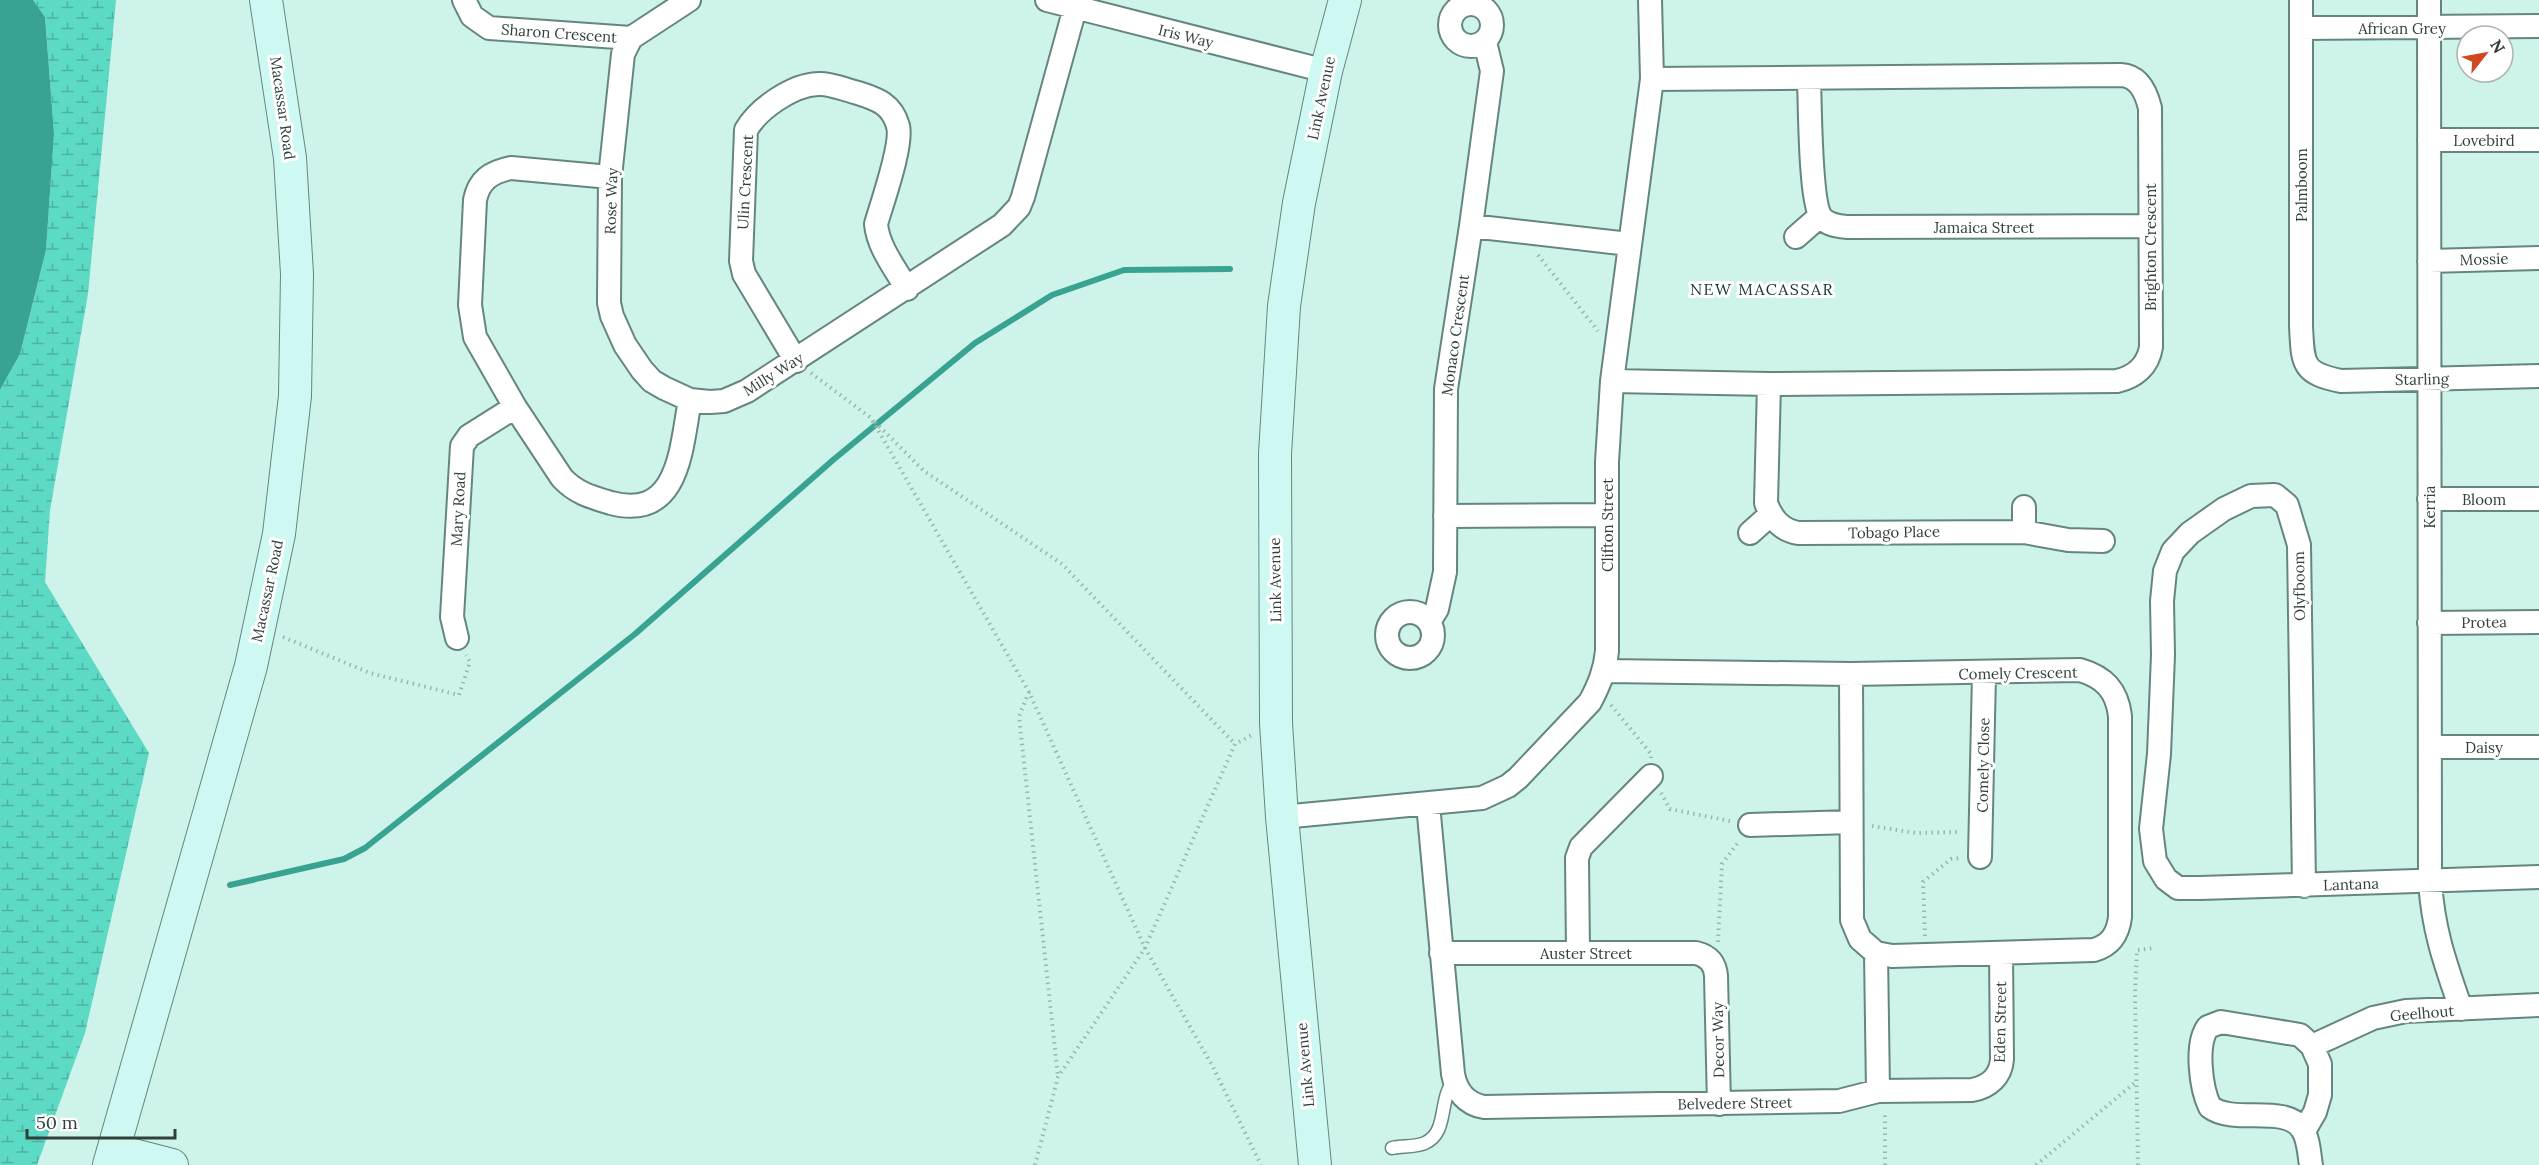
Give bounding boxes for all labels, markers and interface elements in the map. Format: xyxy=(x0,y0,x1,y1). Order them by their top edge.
street label: Sharon Crescent xyxy=(500,19,618,47)
street label: African Grey xyxy=(2357,19,2446,38)
street label: Iris Way xyxy=(1156,20,1216,52)
north arrow xyxy=(2455,24,2515,84)
text: N xyxy=(2486,36,2510,57)
street label: Link Avenue xyxy=(1303,54,1339,142)
street label: Macassar Road xyxy=(266,55,300,161)
street label: Lovebird xyxy=(2453,131,2515,150)
street label: Ulin Crescent xyxy=(733,134,757,230)
street label: Palmboom xyxy=(2292,148,2311,222)
street label: Rose Way xyxy=(600,167,622,235)
street label: Brighton Crescent xyxy=(2141,183,2160,311)
street label: Jamaica Street xyxy=(1933,218,2035,237)
street label: Mossie xyxy=(2459,249,2509,269)
street label: Monaco Crescent xyxy=(1437,273,1473,397)
district label: NEW MACASSAR xyxy=(1690,279,1834,299)
street label: Milly Way xyxy=(739,348,807,400)
street label: Starling xyxy=(2395,369,2450,389)
street label: Mary Road xyxy=(447,471,469,547)
street label: Clifton Street xyxy=(1598,478,1617,572)
street label: Kerria xyxy=(2420,485,2439,529)
street label: Bloom xyxy=(2462,490,2506,509)
street label: Tobago Place xyxy=(1848,522,1940,542)
street label: Link Avenue xyxy=(1265,537,1285,623)
street label: Macassar Road xyxy=(247,538,287,644)
street label: Olyfboom xyxy=(2289,551,2309,621)
street label: Protea xyxy=(2461,612,2507,632)
street label: Comely Crescent xyxy=(1958,662,2078,684)
street label: Comely Close xyxy=(1973,717,1993,813)
street label: Daisy xyxy=(2465,738,2503,757)
street label: Lantana xyxy=(2323,874,2380,894)
street label: Auster Street xyxy=(1539,944,1632,963)
street label: Eden Street xyxy=(1990,981,2010,1063)
street label: Geelhout xyxy=(2389,1001,2455,1025)
street label: Decor Way xyxy=(1708,1002,1728,1078)
street label: Link Avenue xyxy=(1292,1022,1318,1108)
street label: Belvedere Street xyxy=(1677,1092,1793,1114)
scale bar xyxy=(27,1102,176,1140)
text: 50 m xyxy=(36,1111,78,1134)

